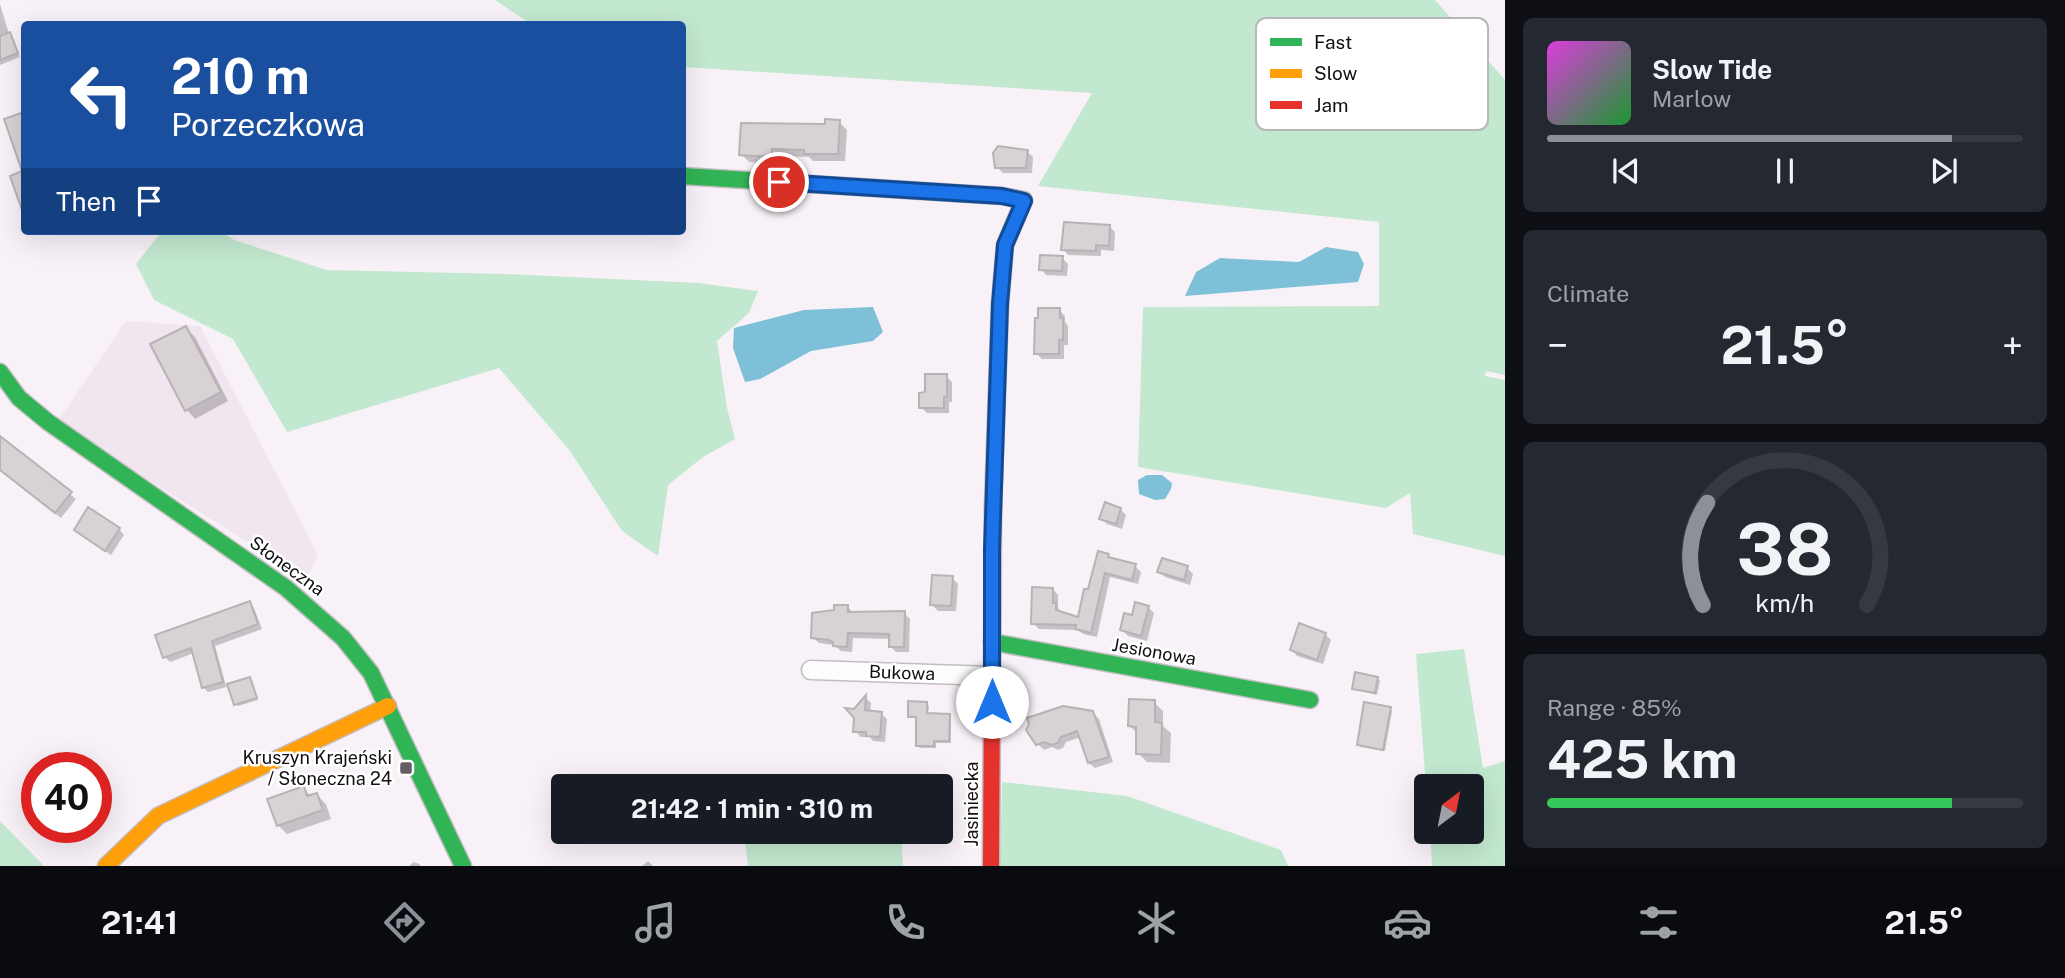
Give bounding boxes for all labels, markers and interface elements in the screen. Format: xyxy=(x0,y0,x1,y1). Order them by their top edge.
legend xyxy=(1256,18,1488,130)
text: Fast xyxy=(1314,31,1352,53)
text: 210 m xyxy=(171,47,310,105)
icon: left xyxy=(56,49,147,140)
text: Slow Tide xyxy=(1652,54,1772,85)
text: Slow xyxy=(1314,62,1358,84)
text: Marlow xyxy=(1652,85,1731,112)
text: Jam xyxy=(1314,94,1348,116)
text: Porzeczkowa xyxy=(171,106,365,143)
pin xyxy=(749,152,809,212)
icon: previous xyxy=(1607,152,1645,190)
icon: pause xyxy=(1766,152,1804,190)
icon: next xyxy=(1925,152,1963,190)
icon: arrive xyxy=(760,163,798,201)
icon: arrive xyxy=(130,182,168,220)
text: Then xyxy=(56,186,116,217)
text: Climate xyxy=(1547,280,1629,307)
text: 21.5° xyxy=(1720,315,1850,376)
text: − xyxy=(1547,323,1568,368)
text: + xyxy=(2002,323,2023,368)
text: 38 xyxy=(1736,506,1834,591)
street label: Słoneczna xyxy=(246,531,329,600)
text: km/h xyxy=(1756,588,1814,618)
street label: Jesionowa xyxy=(1110,634,1198,669)
street label: Bukowa xyxy=(869,661,935,684)
position arrow xyxy=(955,665,1029,739)
text: Range · 85% xyxy=(1547,694,1682,721)
text: 425 km xyxy=(1547,729,1738,790)
place label: Kruszyn Krajeński / Słoneczna 24 xyxy=(242,747,392,789)
speed limit sign: 40 xyxy=(21,752,112,843)
marker: Kruszyn Krajeński / Słoneczna 24 xyxy=(398,760,414,776)
street label: Jasiniecka xyxy=(961,761,982,847)
north arrow xyxy=(1414,774,1484,844)
map controls xyxy=(1414,774,1484,844)
text: 21:42 · 1 min · 310 m xyxy=(631,793,873,824)
icon: directions xyxy=(380,898,429,947)
icon: music xyxy=(631,898,680,947)
icon: phone xyxy=(881,898,930,947)
icon: climate xyxy=(1132,898,1181,947)
icon: car xyxy=(1383,898,1432,947)
icon: filters xyxy=(1634,898,1683,947)
text: 21:41 xyxy=(101,904,178,941)
text: 21.5° xyxy=(1885,904,1964,941)

